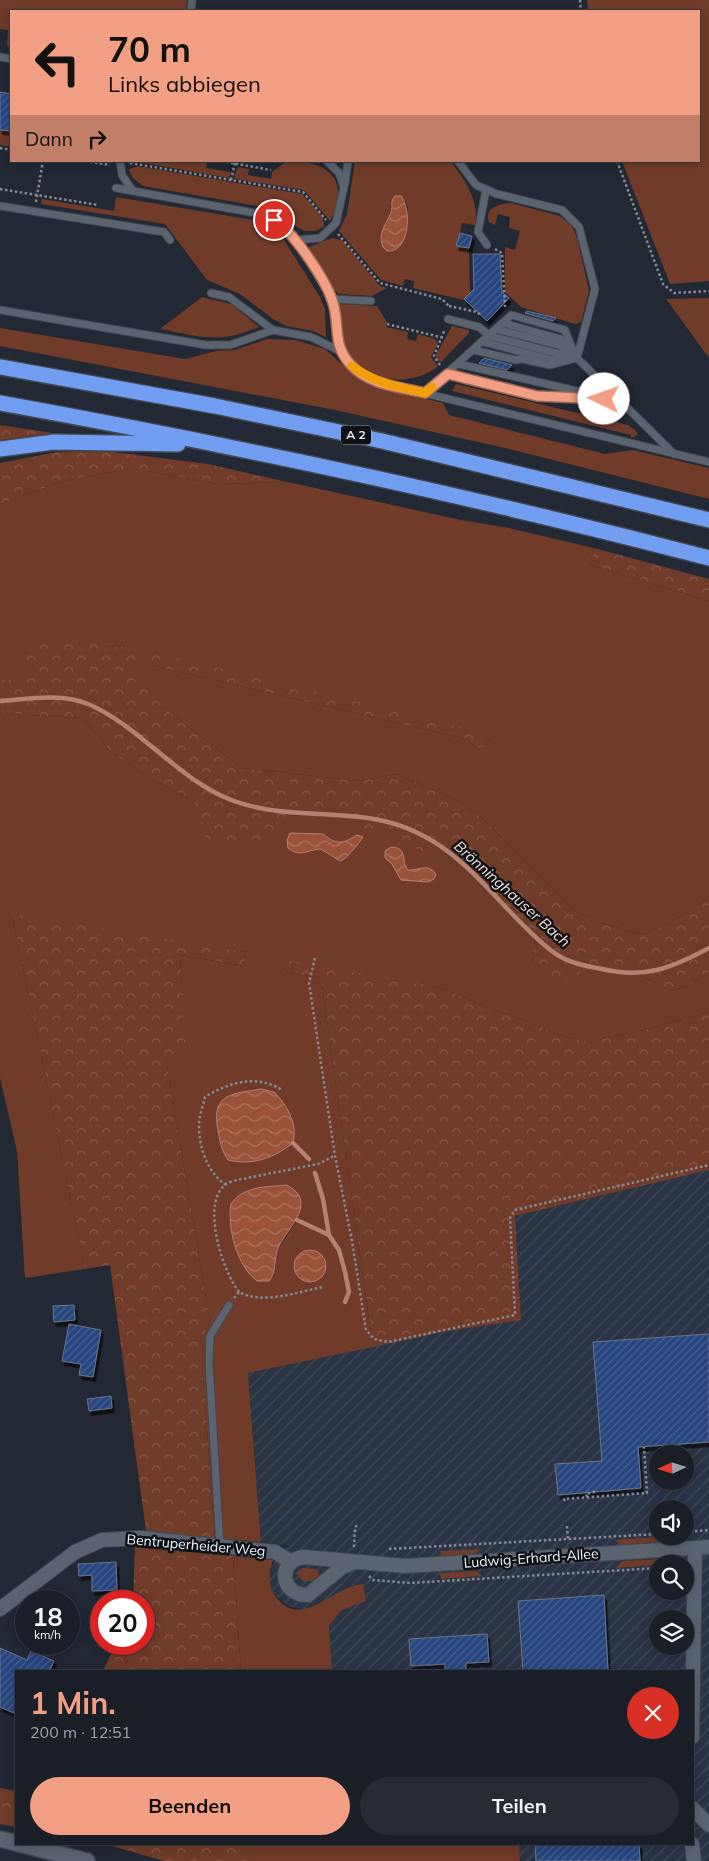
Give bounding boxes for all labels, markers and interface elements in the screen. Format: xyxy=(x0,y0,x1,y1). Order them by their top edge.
text: 70 m xyxy=(108,27,191,71)
icon: left xyxy=(25,30,90,95)
text: Links abbiegen xyxy=(108,70,261,98)
icon: right xyxy=(83,125,111,153)
text: Dann xyxy=(25,127,73,151)
pin xyxy=(253,199,295,241)
icon: arrive xyxy=(260,206,288,234)
position arrow xyxy=(577,372,629,424)
road number: A 2 xyxy=(341,426,371,444)
water label: Brönninghauser Bach xyxy=(450,836,575,951)
north arrow xyxy=(649,1445,694,1490)
map controls xyxy=(649,1445,694,1655)
button: sound xyxy=(649,1500,694,1545)
street label: Bentruperheider Weg xyxy=(126,1530,266,1560)
street label: Ludwig-Erhard-Allee xyxy=(463,1544,599,1572)
button: search xyxy=(649,1555,694,1600)
speed limit sign: 20 xyxy=(90,1590,155,1655)
text: 18 xyxy=(32,1601,63,1632)
button: layers xyxy=(649,1610,694,1655)
text: km/h xyxy=(34,1627,61,1642)
text: 1 Min. xyxy=(30,1684,116,1722)
button: close xyxy=(627,1687,679,1739)
text: 200 m · 12:51 xyxy=(30,1722,131,1742)
button: Beenden xyxy=(30,1777,350,1835)
button: Teilen xyxy=(360,1777,679,1835)

